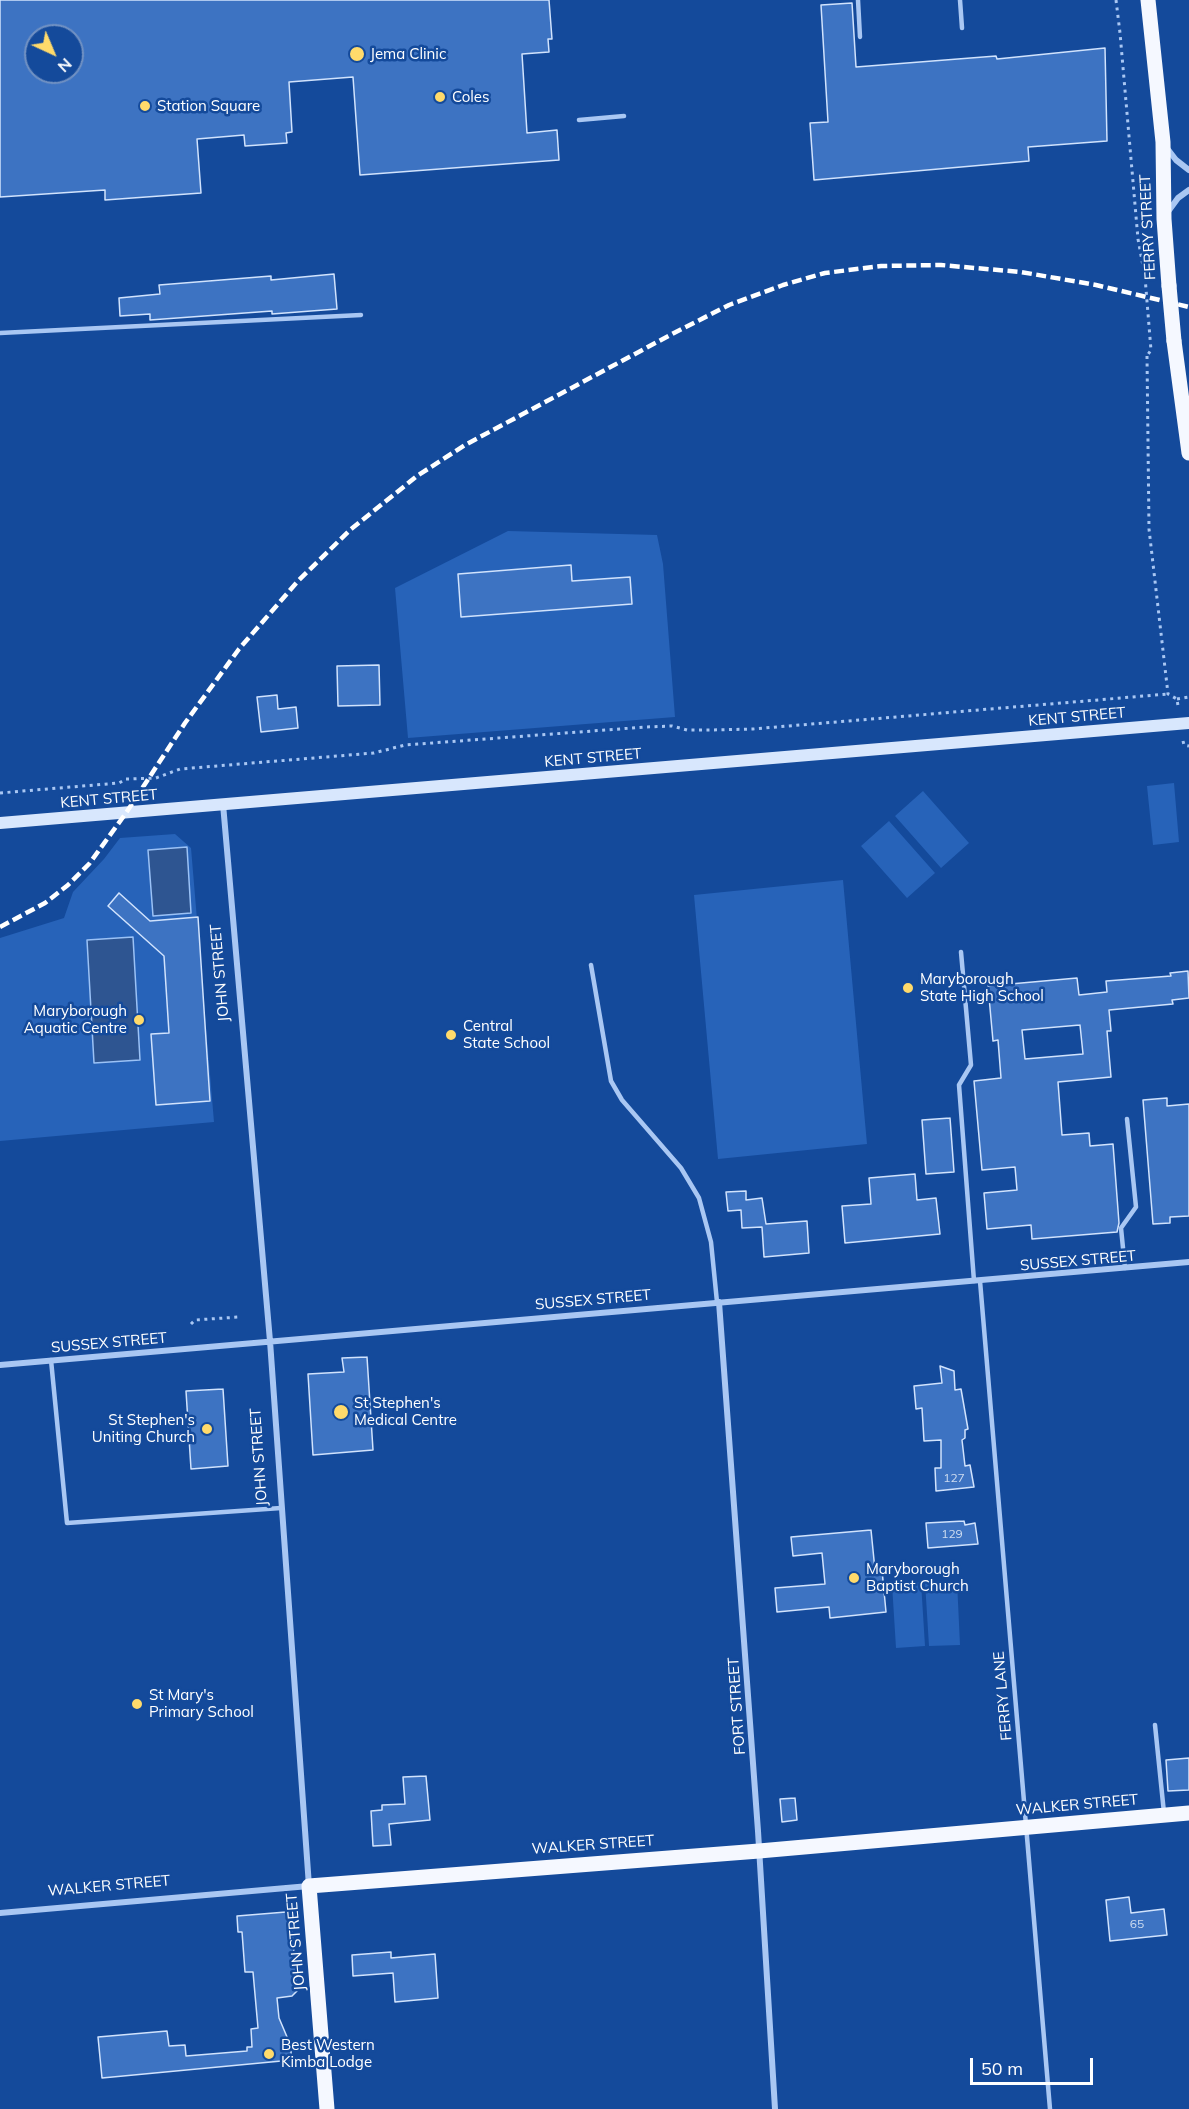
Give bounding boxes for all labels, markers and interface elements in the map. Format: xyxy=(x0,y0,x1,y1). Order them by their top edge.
north arrow xyxy=(24,24,84,84)
marker: Jema Clinic xyxy=(348,45,366,63)
place label: Jema Clinic xyxy=(370,45,446,63)
text: N xyxy=(54,54,76,77)
place label: Coles xyxy=(452,88,489,106)
marker: Coles xyxy=(433,90,447,104)
place label: Station Square xyxy=(157,97,260,115)
marker: Station Square xyxy=(138,99,152,113)
street label: FERRY STREET xyxy=(1136,174,1160,280)
street label: KENT STREET xyxy=(1028,704,1126,730)
street label: KENT STREET xyxy=(544,745,642,771)
street label: KENT STREET xyxy=(60,786,158,812)
street label: JOHN STREET xyxy=(207,923,233,1023)
place label: Maryborough State High School xyxy=(920,970,1044,1005)
marker: Maryborough State High School xyxy=(901,981,915,995)
place label: Maryborough Aquatic Centre xyxy=(24,1002,127,1037)
marker: Maryborough Aquatic Centre xyxy=(132,1013,146,1027)
place label: Central State School xyxy=(463,1017,550,1052)
marker: Central State School xyxy=(444,1028,458,1042)
street label: SUSSEX STREET xyxy=(1019,1247,1137,1275)
street label: SUSSEX STREET xyxy=(534,1286,652,1314)
street label: SUSSEX STREET xyxy=(50,1329,168,1357)
place label: St Stephen's Medical Centre xyxy=(354,1394,457,1429)
marker: St Stephen's Medical Centre xyxy=(332,1403,350,1421)
street label: JOHN STREET xyxy=(247,1407,271,1507)
place label: St Stephen's Uniting Church xyxy=(92,1411,195,1446)
marker: St Stephen's Uniting Church xyxy=(200,1422,214,1436)
house number: 127 xyxy=(943,1471,965,1485)
house number: 129 xyxy=(941,1527,963,1541)
place label: Maryborough Baptist Church xyxy=(866,1560,969,1595)
marker: Maryborough Baptist Church xyxy=(847,1571,861,1585)
street label: FERRY LANE xyxy=(990,1650,1016,1742)
street label: FORT STREET xyxy=(725,1657,749,1755)
place label: St Mary's Primary School xyxy=(149,1686,254,1721)
marker: St Mary's Primary School xyxy=(130,1697,144,1711)
street label: WALKER STREET xyxy=(1015,1791,1139,1819)
street label: WALKER STREET xyxy=(531,1832,655,1858)
street label: WALKER STREET xyxy=(47,1872,171,1900)
street label: JOHN STREET xyxy=(283,1892,309,1992)
house number: 65 xyxy=(1130,1917,1144,1931)
place label: Best Western Kimba Lodge xyxy=(281,2036,375,2071)
scale bar xyxy=(973,2046,1096,2084)
marker: Best Western Kimba Lodge xyxy=(262,2047,276,2061)
text: 50 m xyxy=(981,2057,1023,2080)

